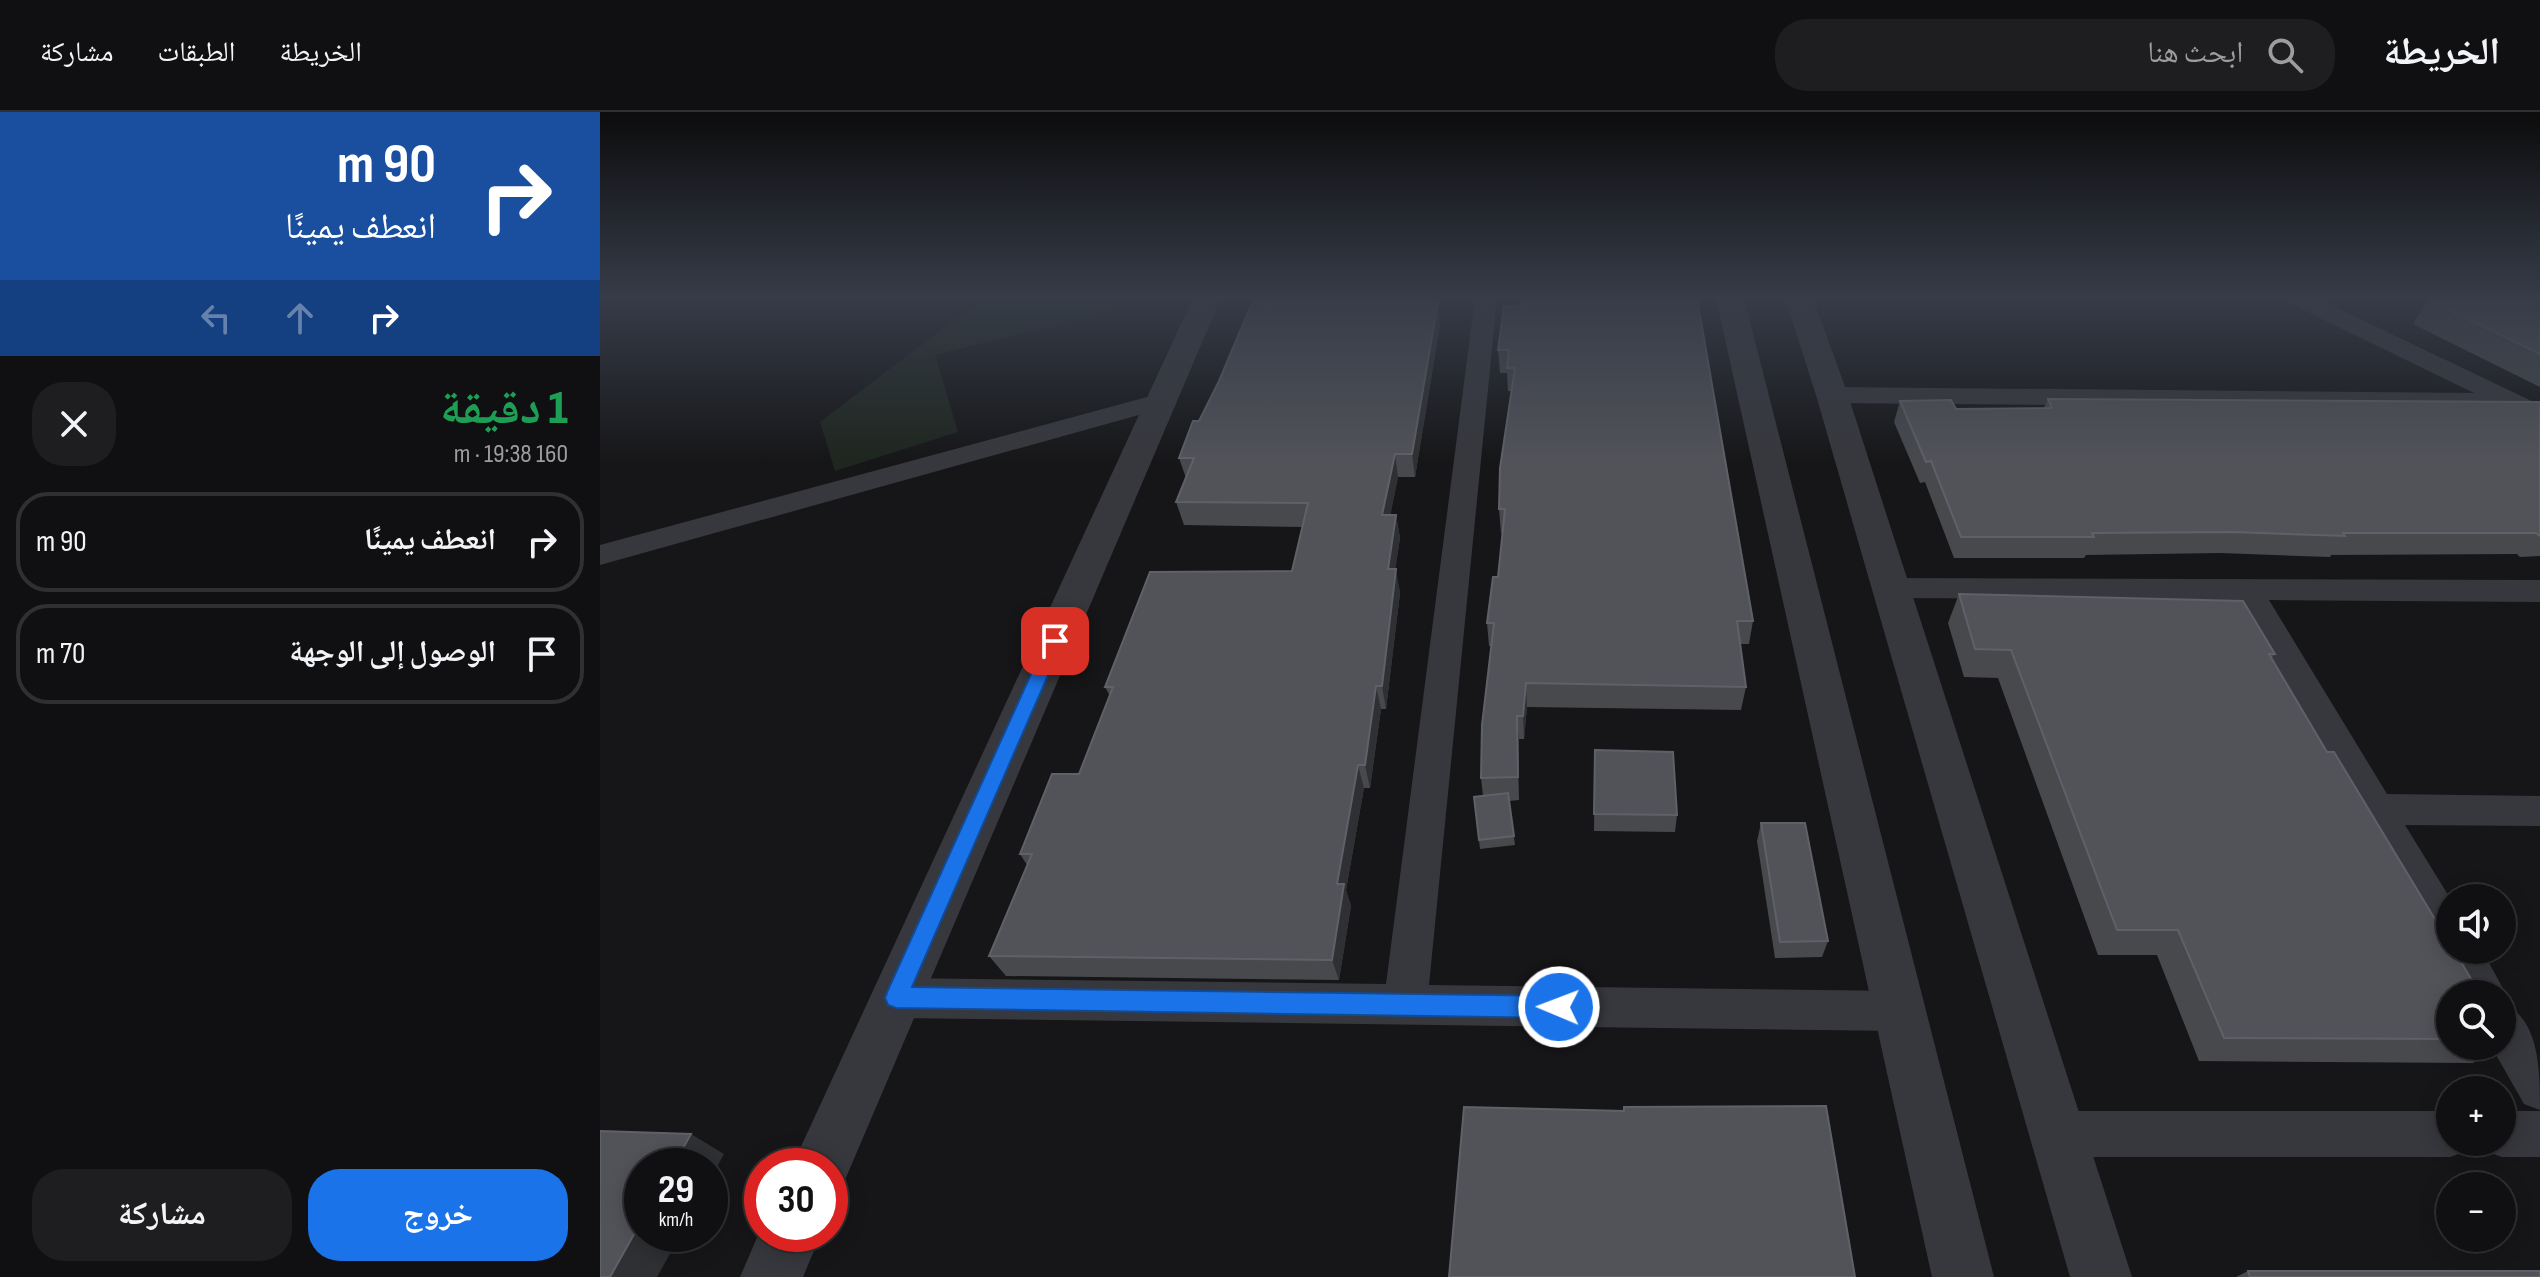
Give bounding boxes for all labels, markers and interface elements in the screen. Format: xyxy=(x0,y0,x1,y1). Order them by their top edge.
search box xyxy=(1775,19,2335,91)
text: الخريطة xyxy=(2383,30,2500,75)
icon: search xyxy=(2263,33,2307,77)
text: ابحث هنا xyxy=(2147,35,2243,71)
text: مشاركة xyxy=(40,36,114,69)
text: الطبقات xyxy=(158,36,235,69)
text: الخريطة xyxy=(279,36,362,69)
text: 90 m xyxy=(337,132,436,199)
icon: right xyxy=(464,144,568,248)
text: انعطف يمينًا xyxy=(285,206,436,249)
icon: left xyxy=(194,296,238,340)
icon: ahead xyxy=(278,296,322,340)
icon: right xyxy=(362,296,406,340)
text: 1 دقيقة xyxy=(440,380,568,437)
button: close xyxy=(32,382,116,466)
text: 160 m · 19:38 xyxy=(454,439,568,470)
icon: right xyxy=(520,520,564,564)
text: انعطف يمينًا xyxy=(364,522,496,558)
text: 90 m xyxy=(36,524,87,560)
pin xyxy=(1021,607,1089,675)
icon: arrive xyxy=(1033,619,1077,663)
icon: arrive xyxy=(520,632,564,676)
text: الوصول إلى الوجهة xyxy=(289,634,496,670)
text: 70 m xyxy=(36,636,85,672)
map controls xyxy=(2436,884,2516,1252)
button: sound xyxy=(2436,884,2516,964)
position arrow xyxy=(1517,965,1601,1049)
button: search xyxy=(2436,980,2516,1060)
button: + xyxy=(2436,1076,2516,1156)
speed limit sign: 30 xyxy=(744,1148,848,1252)
text: 29 xyxy=(658,1166,694,1214)
button: مشاركة xyxy=(32,1169,292,1261)
button: خروج xyxy=(308,1169,568,1261)
button: − xyxy=(2436,1172,2516,1252)
text: km/h xyxy=(659,1208,693,1232)

